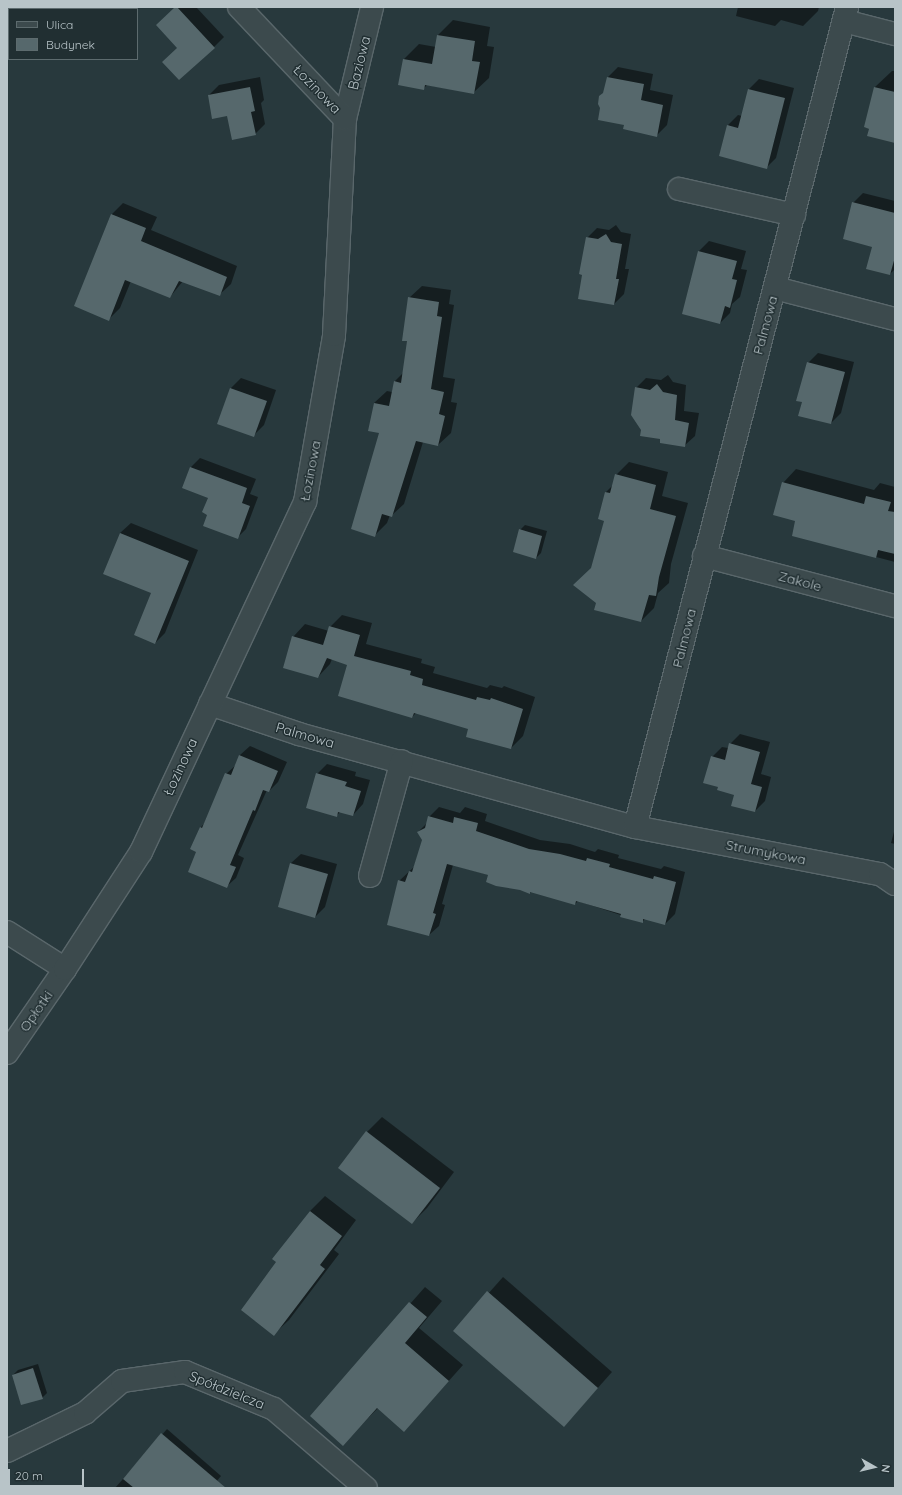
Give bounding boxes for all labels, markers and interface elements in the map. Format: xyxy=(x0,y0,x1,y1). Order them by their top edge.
legend xyxy=(8,8,138,60)
text: Ulica xyxy=(46,17,73,32)
street label: Baziowa xyxy=(344,34,374,92)
text: Budynek xyxy=(46,37,95,52)
street label: Łozinowa xyxy=(290,61,344,117)
street label: Palmowa xyxy=(749,294,781,356)
street label: Łozinowa xyxy=(296,439,324,503)
street label: Zakole xyxy=(777,567,823,595)
street label: Palmowa xyxy=(669,607,699,669)
street label: Palmowa xyxy=(274,719,336,751)
street label: Łozinowa xyxy=(159,735,201,799)
street label: Strumykowa xyxy=(724,836,808,868)
street label: Opłotki xyxy=(16,987,56,1035)
street label: Spółdzielcza xyxy=(187,1367,267,1413)
north arrow xyxy=(854,1447,894,1487)
scale bar xyxy=(10,1461,86,1487)
text: N xyxy=(878,1464,893,1474)
text: 20 m xyxy=(15,1468,43,1483)

